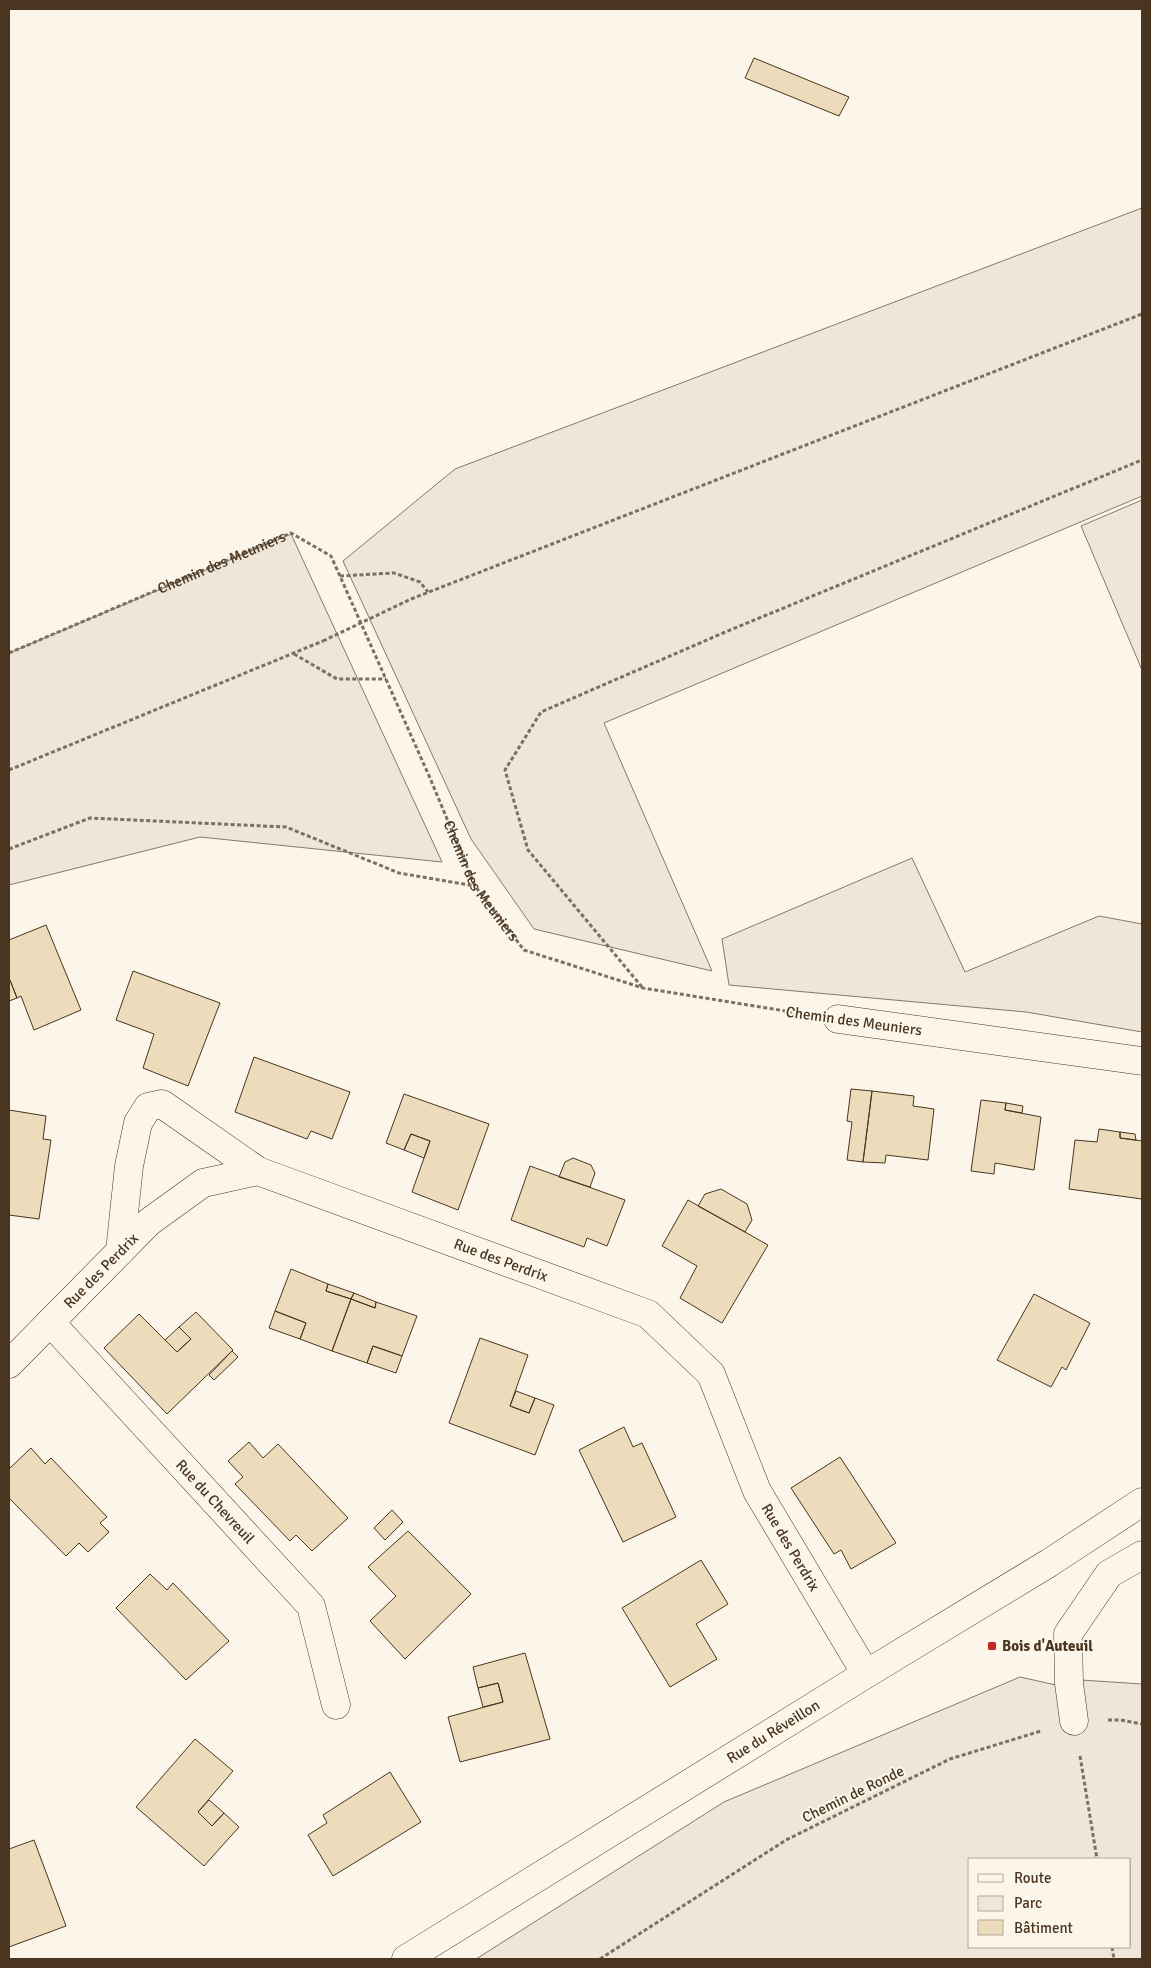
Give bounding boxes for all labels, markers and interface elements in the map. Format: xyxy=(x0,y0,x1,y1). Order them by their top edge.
street label: Chemin des Meuniers xyxy=(155,527,289,598)
street label: Chemin des Meuniers xyxy=(440,818,523,945)
street label: Chemin des Meuniers xyxy=(785,1003,924,1040)
street label: Rue des Perdrix xyxy=(60,1229,142,1312)
street label: Rue des Perdrix xyxy=(451,1235,550,1286)
street label: Rue du Chevreuil xyxy=(172,1456,258,1547)
street label: Rue des Perdrix xyxy=(758,1500,824,1594)
place label: Bois d'Auteuil xyxy=(1002,1637,1093,1655)
marker: Bois d'Auteuil xyxy=(986,1640,998,1652)
street label: Rue du Réveillon xyxy=(723,1696,823,1767)
street label: Chemin de Ronde xyxy=(799,1762,907,1826)
legend xyxy=(968,1858,1131,1948)
text: Route xyxy=(1014,1869,1051,1887)
text: Parc xyxy=(1014,1894,1042,1912)
text: Bâtiment xyxy=(1014,1919,1073,1937)

